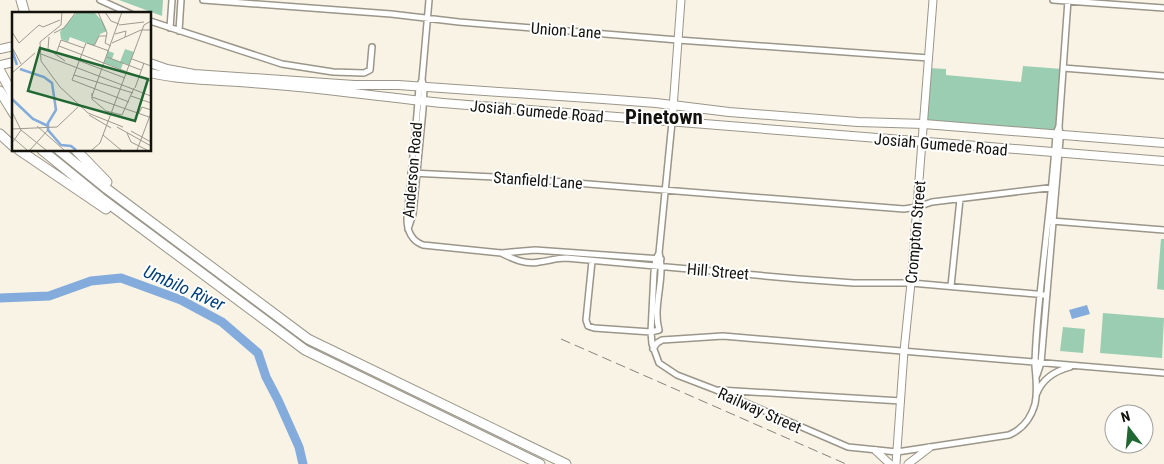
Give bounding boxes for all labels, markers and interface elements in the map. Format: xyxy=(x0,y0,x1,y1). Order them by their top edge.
inset map xyxy=(12,12,151,151)
street label: Union Lane xyxy=(530,19,602,42)
street label: Josiah Gumede Road xyxy=(470,96,604,127)
district label: Pinetown xyxy=(625,105,703,129)
street label: Anderson Road xyxy=(399,121,426,219)
street label: Josiah Gumede Road xyxy=(874,129,1008,160)
street label: Stanfield Lane xyxy=(493,168,583,193)
street label: Crompton Street xyxy=(902,180,929,284)
street label: Hill Street xyxy=(686,259,750,284)
water label: Umbilo River xyxy=(140,260,229,315)
street label: Railway Street xyxy=(715,384,805,437)
north arrow xyxy=(1104,404,1154,454)
text: N xyxy=(1119,408,1132,425)

